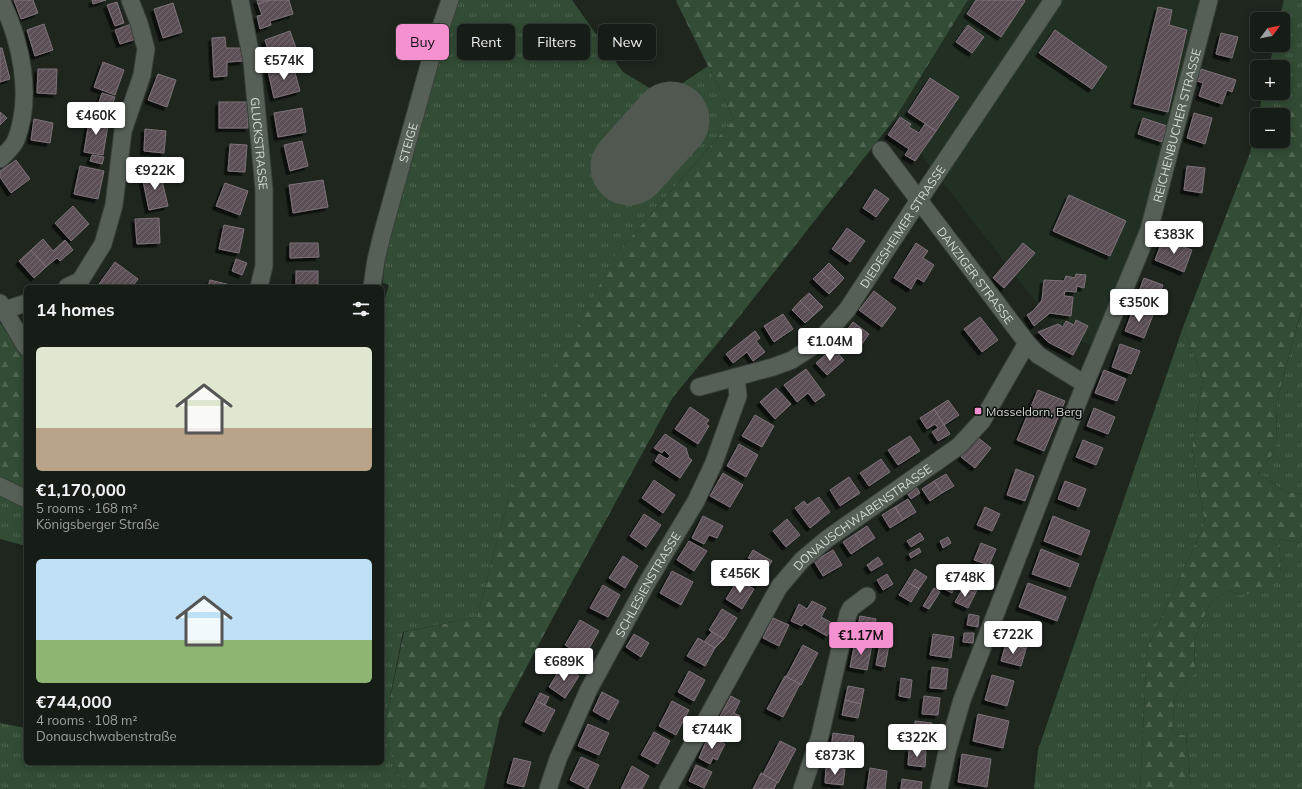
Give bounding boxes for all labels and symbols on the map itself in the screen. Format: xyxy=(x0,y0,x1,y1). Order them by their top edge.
north arrow xyxy=(1250,12,1290,52)
pin: €574K xyxy=(256,47,312,81)
street label: REICHENBUCHER STRASSE xyxy=(1149,47,1204,204)
street label: GLUCKSTRASSE xyxy=(248,97,272,190)
pin: €460K xyxy=(68,102,124,136)
street label: STEIGE xyxy=(395,121,420,164)
pin: €922K xyxy=(127,157,183,191)
street label: DIEDESHEIMER STRASSE xyxy=(856,162,948,291)
pin: €383K xyxy=(1146,221,1202,255)
street label: DANZIGER STRASSE xyxy=(934,224,1017,327)
pin: €350K xyxy=(1111,289,1167,323)
pin: €1.04M xyxy=(797,328,863,362)
place label: Masseldorn, Berg xyxy=(986,404,1082,419)
marker: Masseldorn, Berg xyxy=(973,406,983,416)
street label: DONAUSCHWABENSTRASSE xyxy=(790,460,934,573)
street label: SCHLESIENSTRASSE xyxy=(611,529,683,639)
pin: €456K xyxy=(712,560,768,594)
pin: €748K xyxy=(937,564,993,598)
pin: €722K xyxy=(985,621,1041,655)
pin: €1.17M xyxy=(828,622,894,656)
pin: €689K xyxy=(536,648,592,682)
pin: €744K xyxy=(684,716,740,750)
pin: €322K xyxy=(889,724,945,758)
pin: €873K xyxy=(807,742,863,776)

